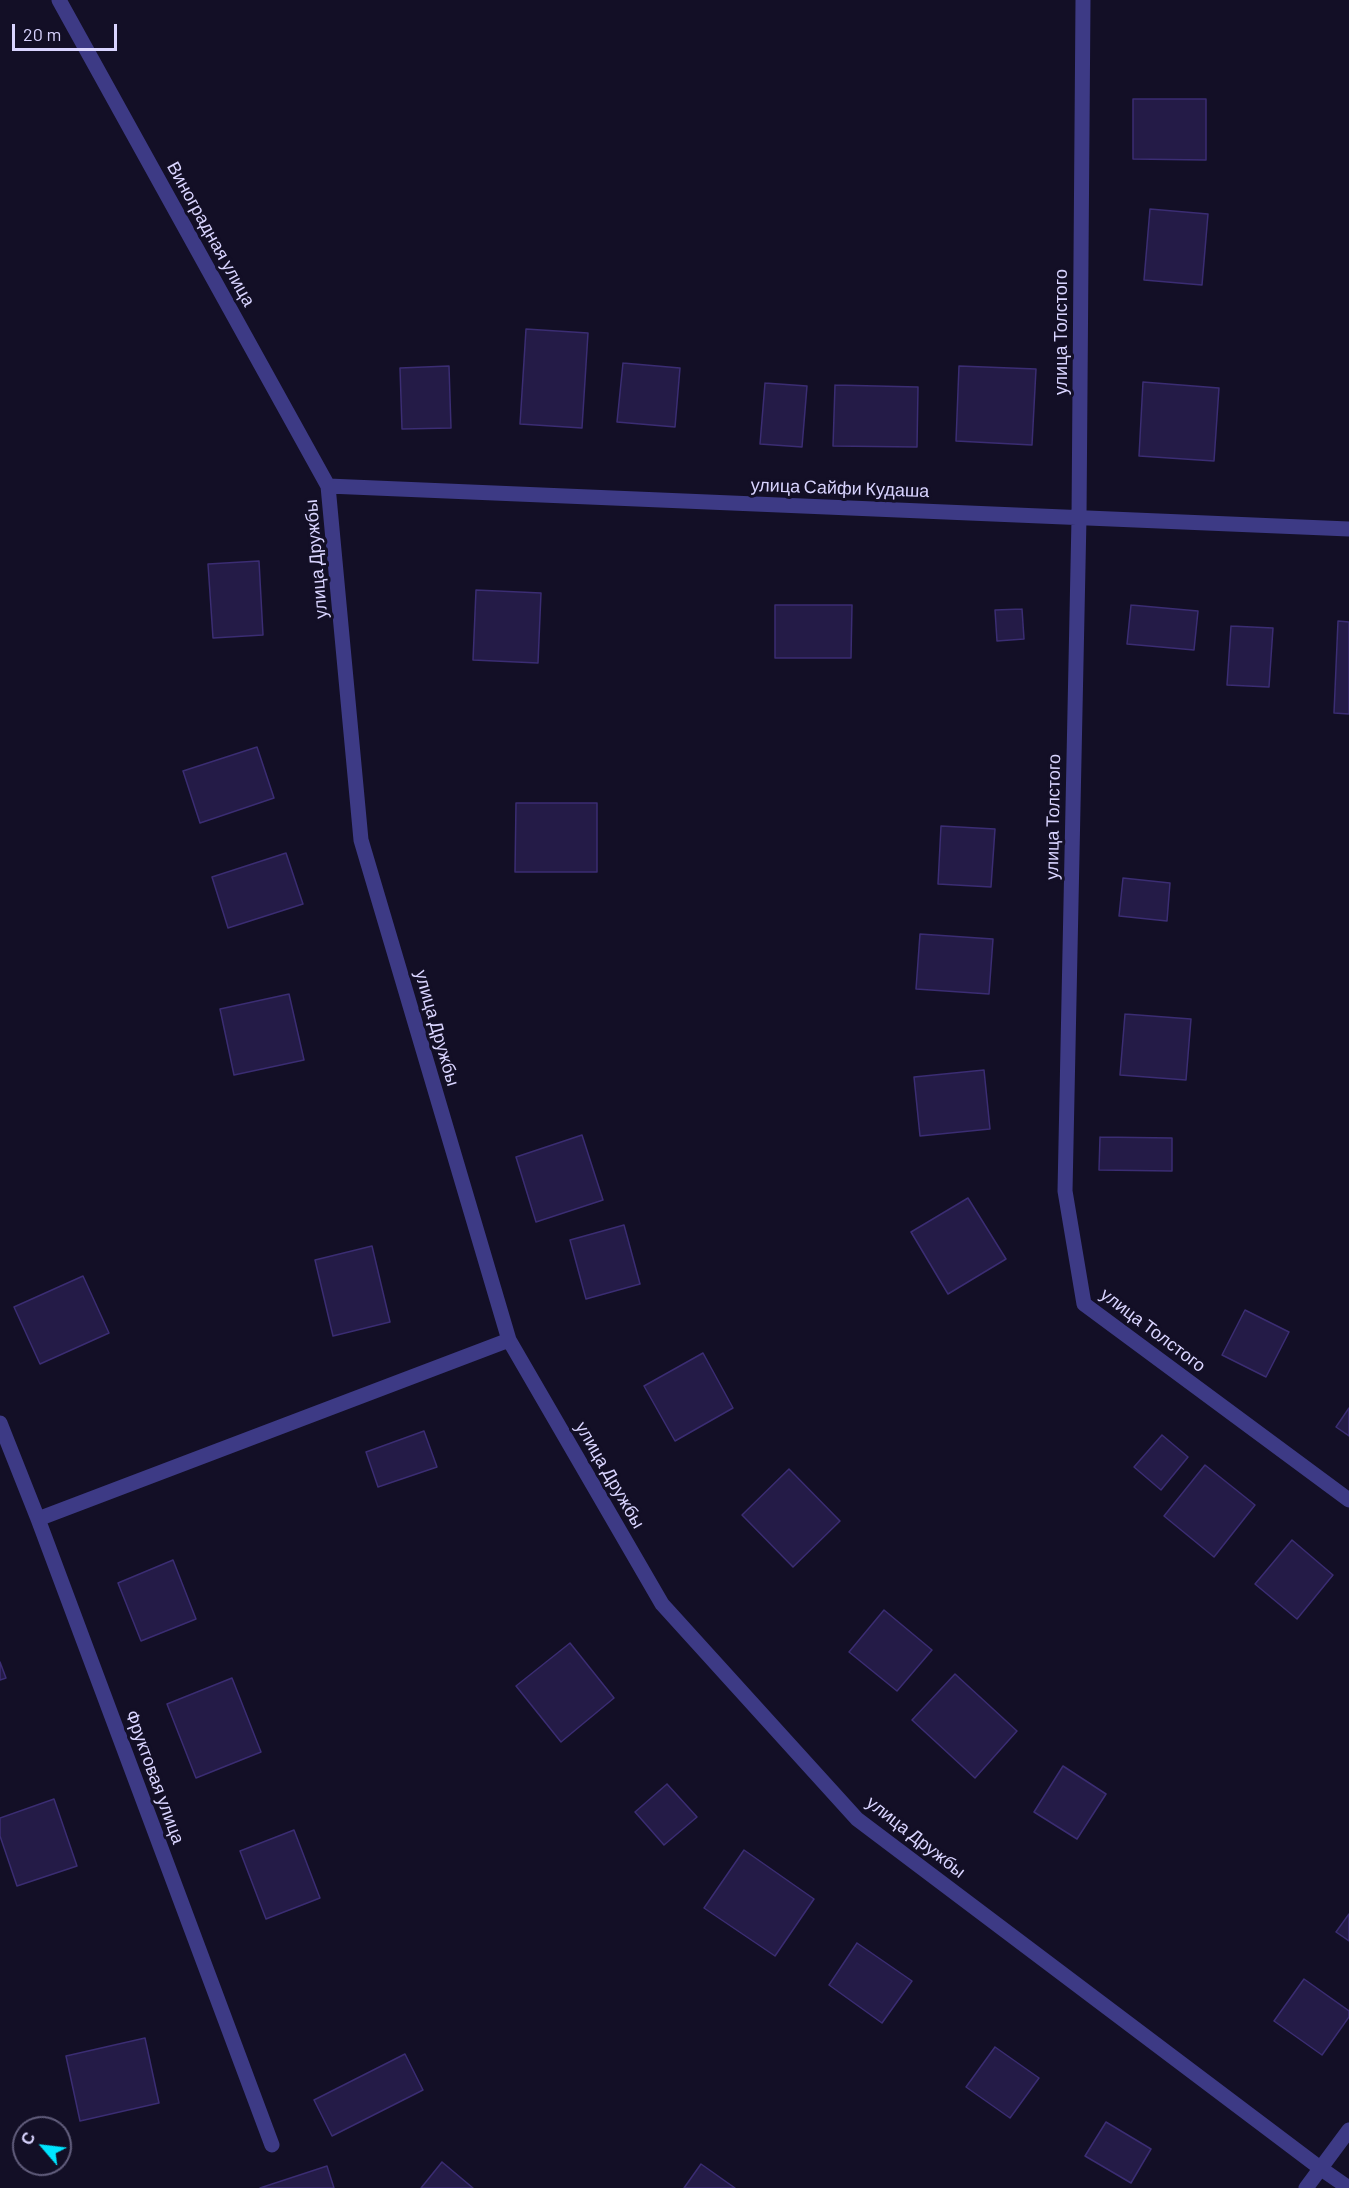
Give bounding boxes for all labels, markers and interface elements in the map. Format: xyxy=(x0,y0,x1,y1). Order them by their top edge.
scale bar xyxy=(15,12,120,50)
text: 20 m xyxy=(23,23,61,45)
street label: Виноградная улица xyxy=(162,158,260,310)
street label: улица Толстого xyxy=(1050,269,1072,395)
street label: улица Сайфи Кудаша xyxy=(750,474,930,502)
street label: улица Дружбы xyxy=(300,498,332,620)
street label: улица Толстого xyxy=(1041,754,1065,880)
street label: улица Дружбы xyxy=(410,967,464,1089)
street label: улица Толстого xyxy=(1096,1283,1210,1377)
street label: улица Дружбы xyxy=(571,1418,649,1532)
street label: Фруктовая улица xyxy=(121,1707,189,1847)
street label: улица Дружбы xyxy=(862,1792,970,1882)
north arrow xyxy=(12,2116,72,2176)
text: С xyxy=(16,2129,39,2148)

